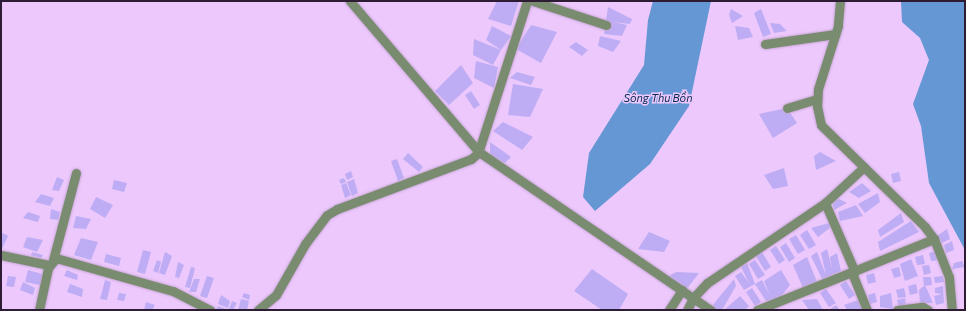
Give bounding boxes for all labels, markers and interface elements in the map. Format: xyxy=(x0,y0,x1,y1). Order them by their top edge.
water label: Sông Thu Bồn xyxy=(624,91,692,105)

